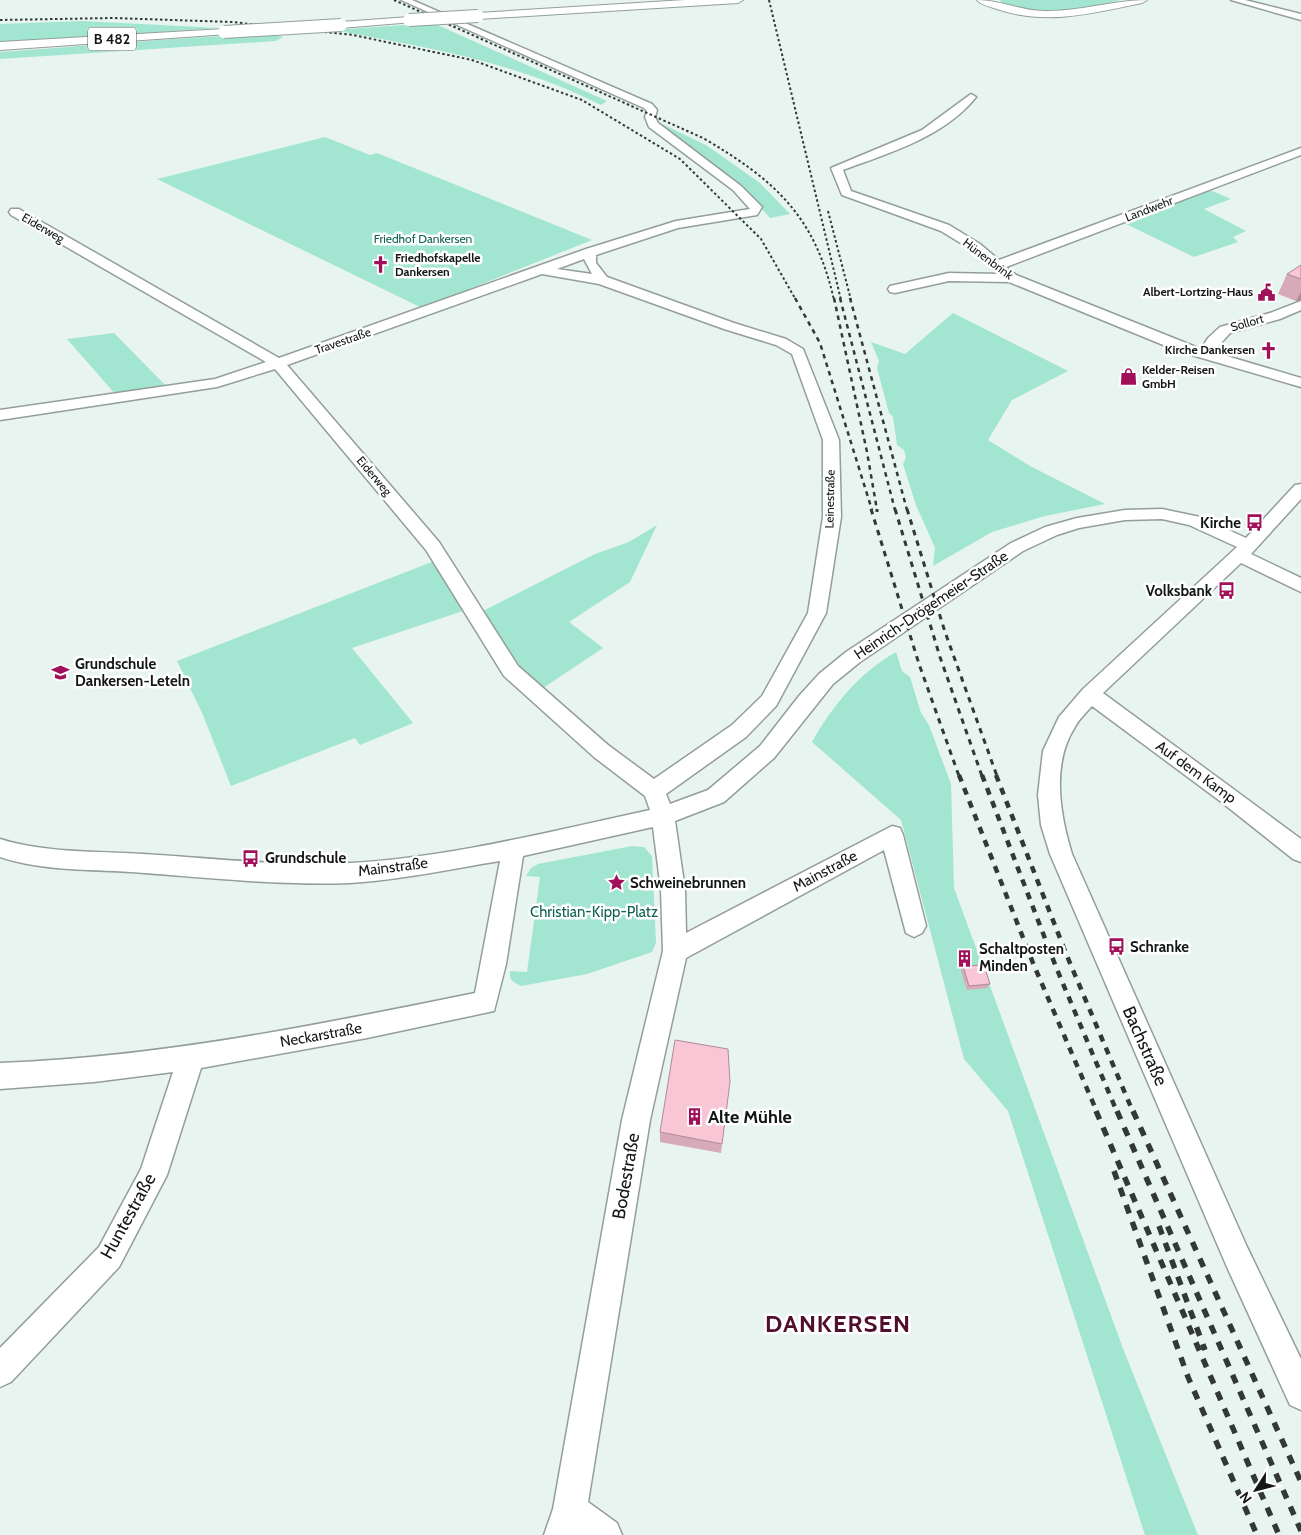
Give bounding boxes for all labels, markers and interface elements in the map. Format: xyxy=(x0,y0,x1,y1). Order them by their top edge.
road number: B 482 xyxy=(88,28,136,50)
street label: Landwehr xyxy=(1123,192,1175,225)
street label: Eiderweg xyxy=(19,209,68,246)
park label: Friedhof Dankersen xyxy=(374,231,473,246)
street label: Hünenbrink xyxy=(960,235,1017,283)
place label: Friedhofskapelle Dankersen xyxy=(395,250,481,279)
church icon: Friedhofskapelle Dankersen xyxy=(371,255,391,275)
public building icon: Albert-Lortzing-Haus xyxy=(1257,282,1277,302)
place label: Albert-Lortzing-Haus xyxy=(1143,284,1253,299)
street label: Sollort xyxy=(1229,311,1265,334)
street label: Travestraße xyxy=(313,324,373,357)
church icon: Kirche Dankersen xyxy=(1259,340,1279,360)
place label: Kirche Dankersen xyxy=(1165,342,1255,357)
place label: Kelder-Reisen GmbH xyxy=(1142,362,1215,391)
shop icon: Kelder-Reisen GmbH xyxy=(1118,367,1138,387)
street label: Eiderweg xyxy=(354,453,396,499)
street label: Leinestraße xyxy=(821,469,838,529)
bus stop icon: Kirche xyxy=(1245,513,1265,533)
place label: Kirche xyxy=(1200,514,1241,532)
street label: Heinrich-Drögemeier-Straße xyxy=(851,547,1012,663)
bus stop icon: Volksbank xyxy=(1216,581,1236,601)
place label: Volksbank xyxy=(1146,582,1213,600)
place label: Grundschule Dankersen-Leteln xyxy=(75,655,190,690)
school or university icon: Grundschule Dankersen-Leteln xyxy=(51,663,71,683)
street label: Auf dem Kamp xyxy=(1152,737,1240,807)
street label: Mainstraße xyxy=(790,846,861,895)
bus stop icon: Grundschule xyxy=(241,848,261,868)
place label: Grundschule xyxy=(265,849,346,867)
street label: Mainstraße xyxy=(357,854,429,880)
place icon: Schweinebrunnen xyxy=(606,873,626,893)
place label: Schweinebrunnen xyxy=(630,874,746,892)
park label: Christian-Kipp-Platz xyxy=(530,903,658,921)
bus stop icon: Schranke xyxy=(1106,937,1126,957)
place label: Schranke xyxy=(1130,938,1189,956)
place label: Schaltposten Minden xyxy=(979,940,1064,975)
building icon: Schaltposten Minden xyxy=(955,948,975,968)
street label: Bachstraße xyxy=(1118,1003,1172,1089)
street label: Neckarstraße xyxy=(279,1019,364,1051)
place label: Alte Mühle xyxy=(708,1106,792,1128)
building icon: Alte Mühle xyxy=(684,1107,704,1127)
street label: Bodestraße xyxy=(608,1131,644,1221)
street label: Huntestraße xyxy=(96,1169,160,1263)
district label: DANKERSEN xyxy=(765,1309,911,1338)
north arrow xyxy=(1231,1465,1281,1515)
text: N xyxy=(1235,1488,1256,1507)

